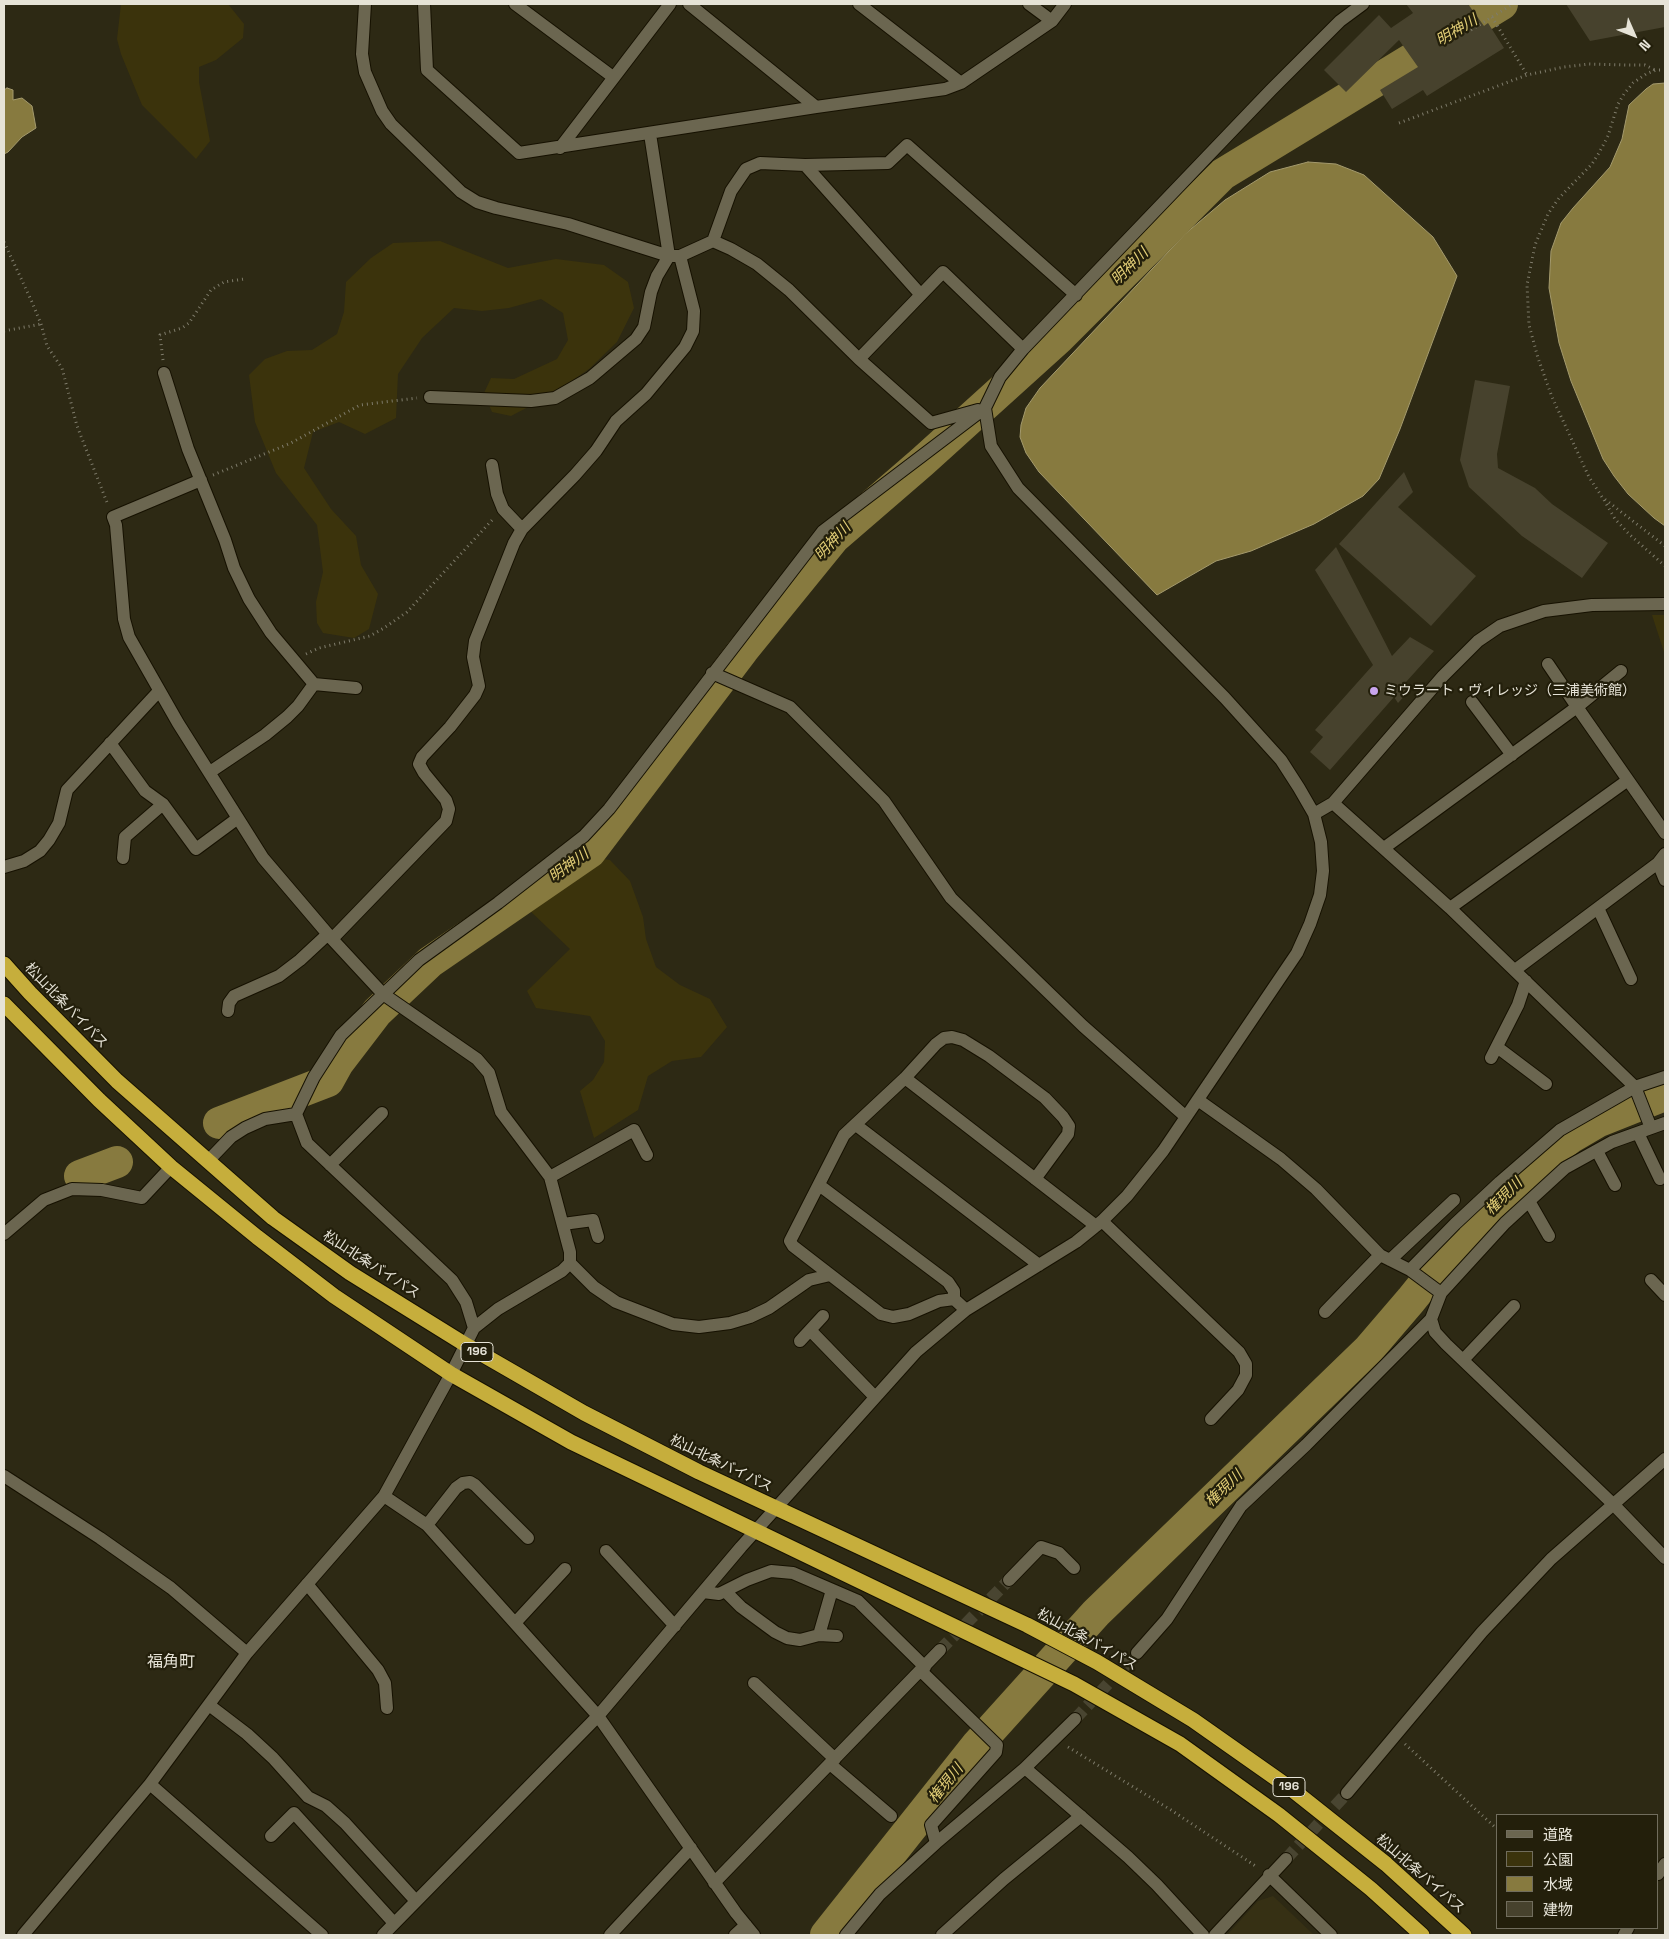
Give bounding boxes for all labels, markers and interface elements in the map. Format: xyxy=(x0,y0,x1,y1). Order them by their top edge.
north arrow xyxy=(1609,10,1659,60)
water label: 明神川 xyxy=(1433,12,1481,50)
text: N xyxy=(1635,36,1655,55)
water label: 明神川 xyxy=(1108,245,1152,289)
water label: 明神川 xyxy=(811,519,855,565)
place label: ミウラート・ヴィレッジ（三浦美術館） xyxy=(1384,683,1636,699)
marker: ミウラート・ヴィレッジ（三浦美術館） xyxy=(1368,685,1380,697)
water label: 明神川 xyxy=(546,845,592,887)
street label: 松山北条バイパス xyxy=(21,960,111,1052)
water label: 権現川 xyxy=(1482,1175,1526,1219)
street label: 松山北条バイパス xyxy=(319,1227,423,1303)
road number: 196 xyxy=(461,1342,493,1361)
street label: 松山北条バイパス xyxy=(667,1432,775,1496)
water label: 権現川 xyxy=(1202,1467,1246,1511)
street label: 松山北条バイパス xyxy=(1034,1606,1140,1674)
district label: 福角町 xyxy=(147,1653,195,1673)
water label: 権現川 xyxy=(925,1761,967,1807)
road number: 196 xyxy=(1273,1778,1305,1796)
legend xyxy=(1496,1814,1659,1929)
text: 道路 xyxy=(1543,1825,1573,1844)
street label: 松山北条バイパス xyxy=(1372,1831,1468,1917)
text: 公園 xyxy=(1543,1850,1573,1869)
text: 水域 xyxy=(1543,1875,1573,1894)
text: 建物 xyxy=(1543,1900,1573,1919)

